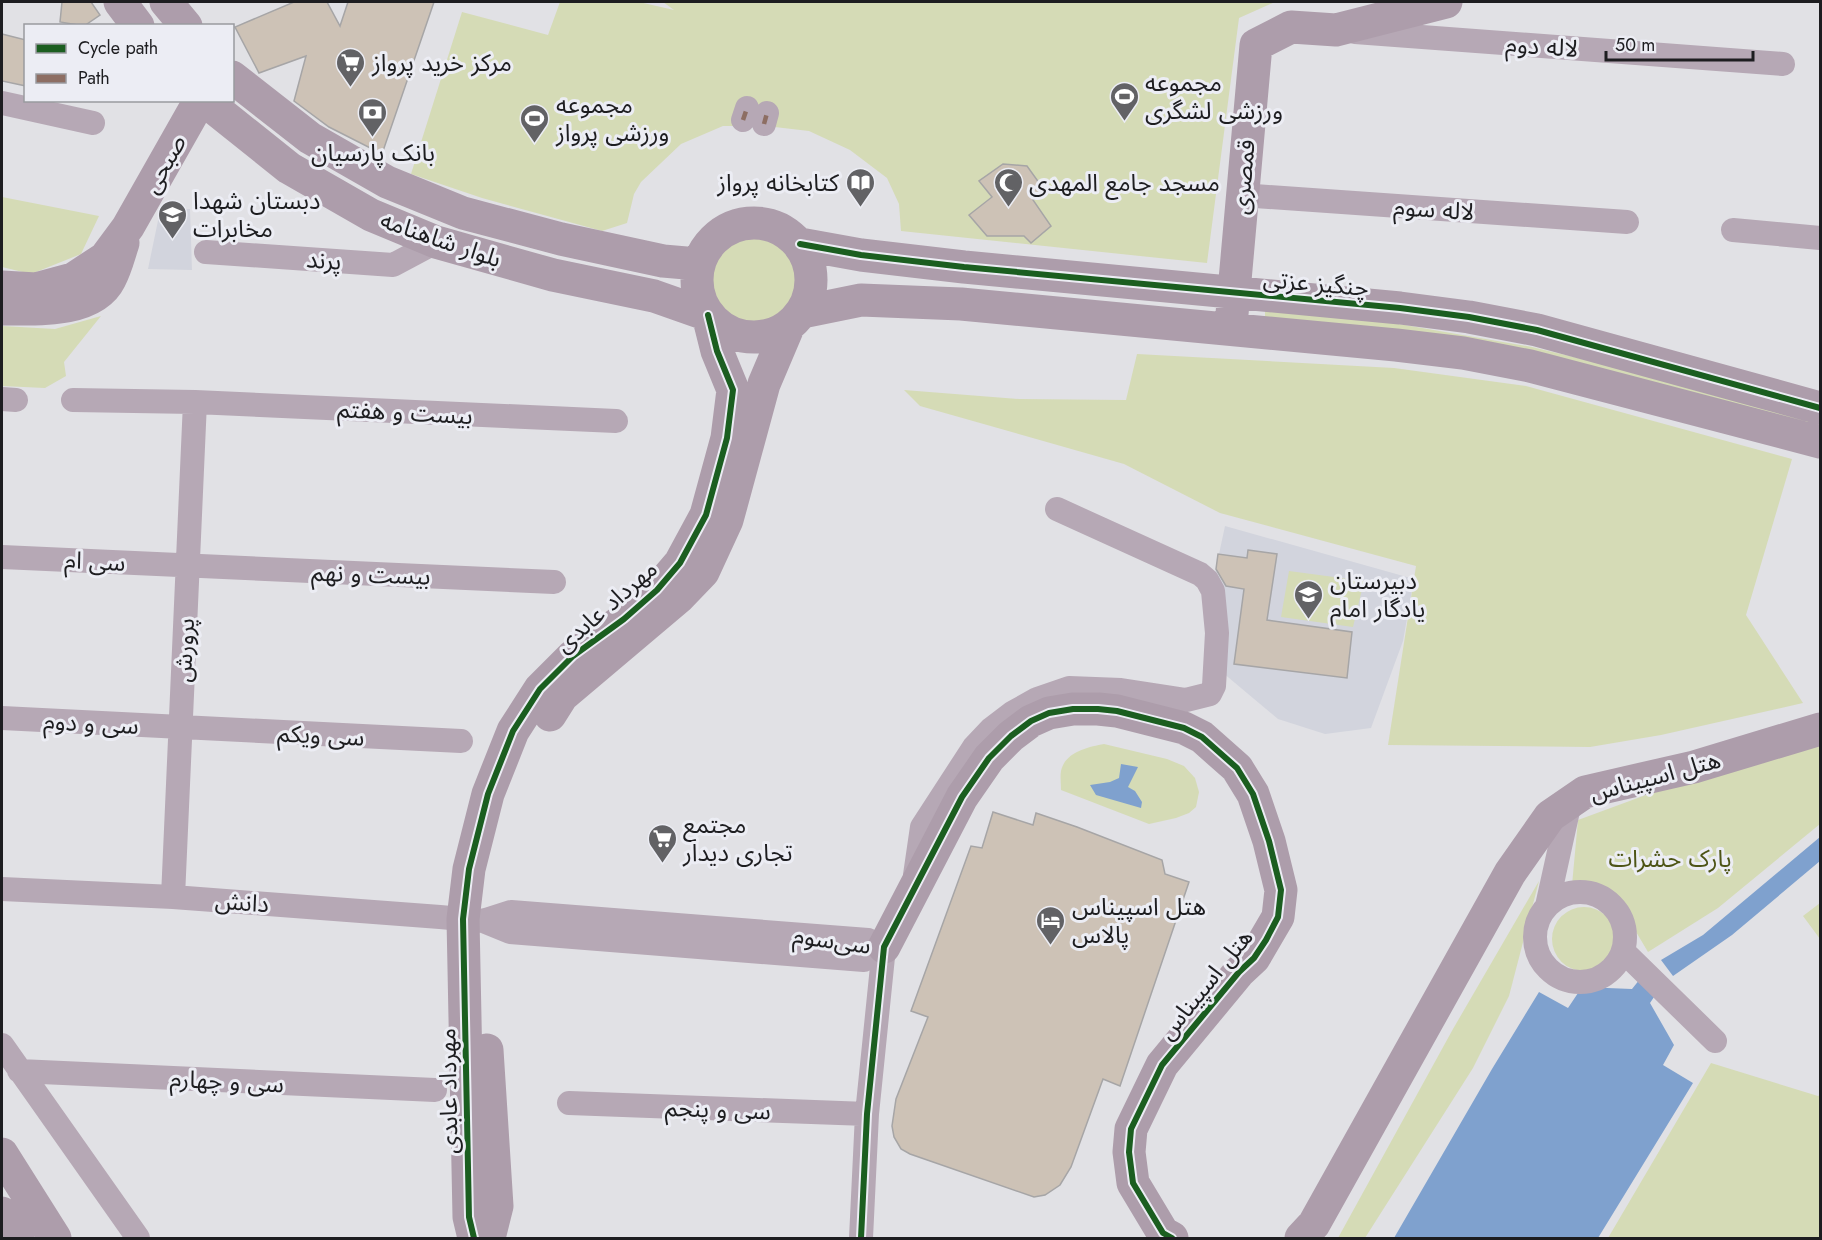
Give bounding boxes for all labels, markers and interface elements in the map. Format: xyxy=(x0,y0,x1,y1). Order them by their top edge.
legend xyxy=(24,24,234,102)
scale bar xyxy=(1606,24,1753,62)
street label: لاله دوم xyxy=(1504,26,1580,67)
text: 50 m xyxy=(1615,32,1655,58)
text: Cycle path xyxy=(78,35,158,61)
place label: مرکز خرید پرواز xyxy=(371,45,512,80)
supermarket icon: مرکز خرید پرواز xyxy=(335,46,367,88)
text: Path xyxy=(78,65,110,91)
place label: مجموعه ورزشی لشگری xyxy=(1145,65,1283,128)
sports icon: مجموعه ورزشی لشگری xyxy=(1108,80,1140,122)
place label: مجموعه ورزشی پرواز xyxy=(555,87,669,150)
bank icon: بانک پارسیان xyxy=(357,96,389,138)
sports icon: مجموعه ورزشی پرواز xyxy=(519,102,551,144)
street label: صبحی xyxy=(133,128,195,200)
place label: بانک پارسیان xyxy=(311,135,435,170)
street label: قمصری xyxy=(1222,138,1264,216)
place label: کتابخانه پرواز xyxy=(716,165,840,200)
place label: مسجد جامع المهدی xyxy=(1029,165,1220,200)
library icon: کتابخانه پرواز xyxy=(844,166,876,208)
mosque icon: مسجد جامع المهدی xyxy=(992,166,1024,208)
place label: دبستان شهدا مخابرات xyxy=(193,183,320,246)
street label: لاله سوم xyxy=(1392,189,1476,230)
school or university icon: دبستان شهدا مخابرات xyxy=(156,198,188,240)
street label: بلوار شاهنامه xyxy=(376,202,506,276)
street label: پرند xyxy=(305,241,343,279)
street label: چنگیز عزتی xyxy=(1262,261,1370,305)
street label: بیست و هفتم xyxy=(337,391,473,433)
street label: سی ام xyxy=(64,542,126,581)
street label: مهرداد عابدی xyxy=(547,551,665,661)
street label: بیست و نهم xyxy=(311,554,431,594)
place label: دبیرستان یادگار امام xyxy=(1330,563,1425,627)
school or university icon: دبیرستان یادگار امام xyxy=(1293,578,1325,620)
street label: پرورش xyxy=(165,617,203,683)
street label: سی و دوم xyxy=(42,703,140,744)
street label: سی ویکم xyxy=(277,715,365,755)
street label: هتل اسپیناس xyxy=(1586,742,1724,810)
place label: مجتمع تجاری دیدار xyxy=(682,807,793,870)
supermarket icon: مجتمع تجاری دیدار xyxy=(646,822,678,864)
park label: پارک حشرات xyxy=(1608,841,1732,876)
street label: دانش xyxy=(214,883,270,921)
place label: هتل اسپیناس پالاس xyxy=(1072,889,1206,952)
hotel icon: هتل اسپیناس پالاس xyxy=(1035,904,1067,946)
street label: سی‌سوم xyxy=(791,917,873,964)
street label: هتل اسپیناس xyxy=(1149,921,1261,1047)
street label: مهرداد عابدی xyxy=(429,1028,467,1154)
street label: سی و چهارم xyxy=(169,1061,285,1102)
street label: سی و پنجم xyxy=(665,1090,771,1128)

